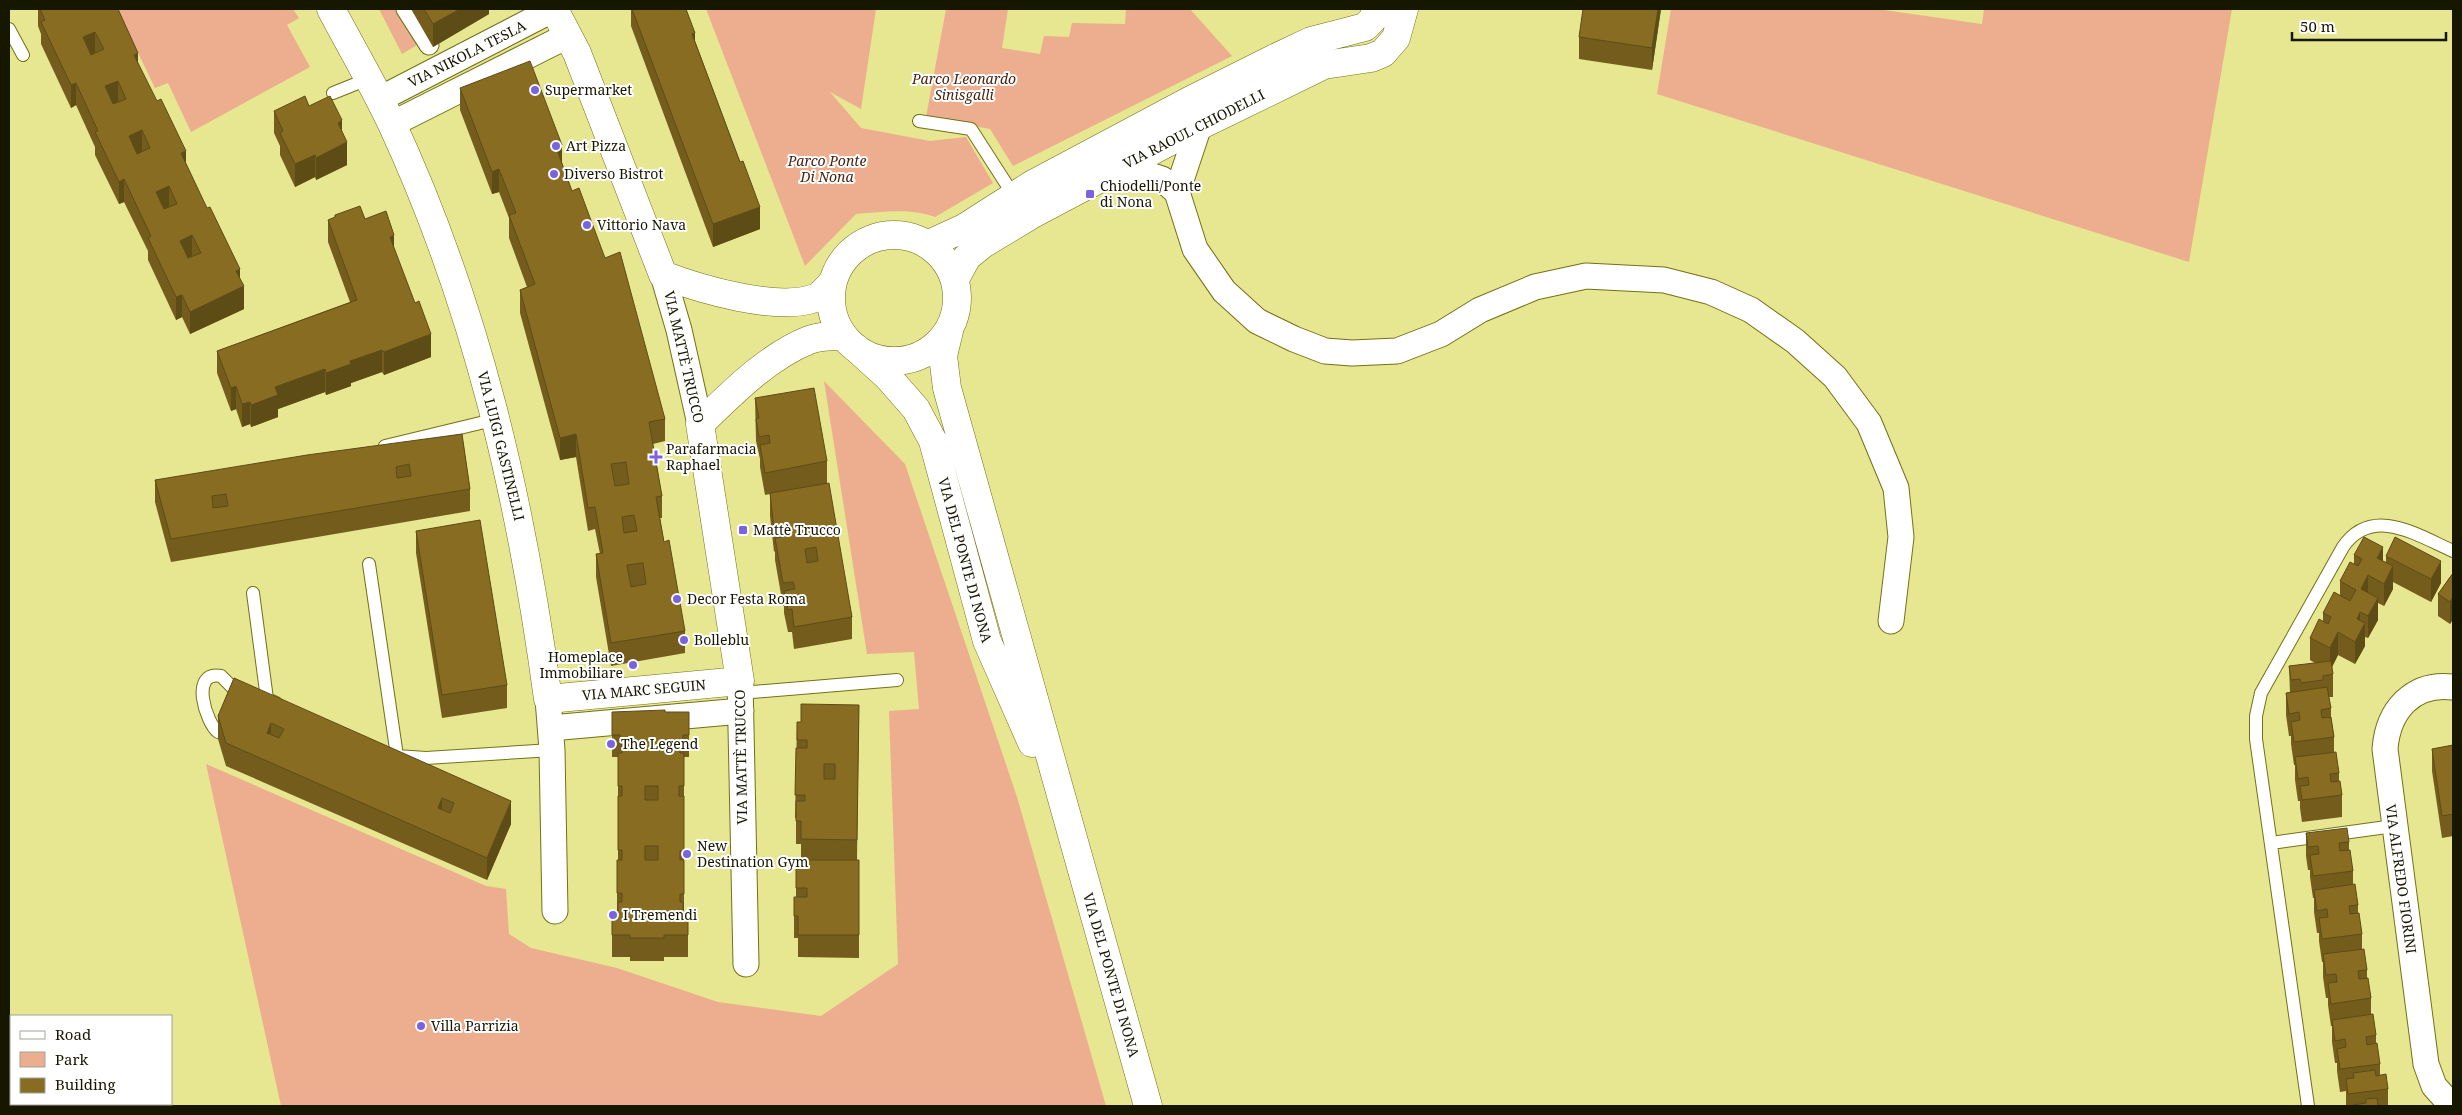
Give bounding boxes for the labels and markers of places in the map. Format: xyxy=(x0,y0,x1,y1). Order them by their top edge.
place label: Supermarket xyxy=(545,80,632,99)
marker: Supermarket xyxy=(529,84,541,96)
place label: Art Pizza xyxy=(566,136,626,155)
marker: Art Pizza xyxy=(550,140,562,152)
place label: Diverso Bistrot xyxy=(564,164,663,183)
marker: Diverso Bistrot xyxy=(548,168,560,180)
place label: Chiodelli/Ponte di Nona xyxy=(1100,176,1201,211)
marker: Chiodelli/Ponte di Nona xyxy=(1084,188,1096,200)
place label: Vittorio Nava xyxy=(597,215,686,234)
marker: Vittorio Nava xyxy=(581,219,593,231)
place label: Parafarmacia Raphael xyxy=(666,439,757,474)
marker: Parafarmacia Raphael xyxy=(650,451,662,463)
place label: Mattè Trucco xyxy=(753,520,841,539)
marker: Mattè Trucco xyxy=(737,524,749,536)
place label: Decor Festa Roma xyxy=(687,589,806,608)
marker: Decor Festa Roma xyxy=(671,593,683,605)
place label: Bolleblu xyxy=(694,630,749,649)
marker: Bolleblu xyxy=(678,634,690,646)
place label: Homeplace Immobiliare xyxy=(539,647,623,682)
marker: Homeplace Immobiliare xyxy=(627,659,639,671)
place label: The Legend xyxy=(621,734,699,753)
marker: The Legend xyxy=(605,738,617,750)
place label: New Destination Gym xyxy=(697,836,809,871)
marker: New Destination Gym xyxy=(681,848,693,860)
place label: I Tremendi xyxy=(623,905,698,924)
marker: I Tremendi xyxy=(607,909,619,921)
place label: Villa Parrizia xyxy=(431,1016,519,1035)
marker: Villa Parrizia xyxy=(415,1020,427,1032)

